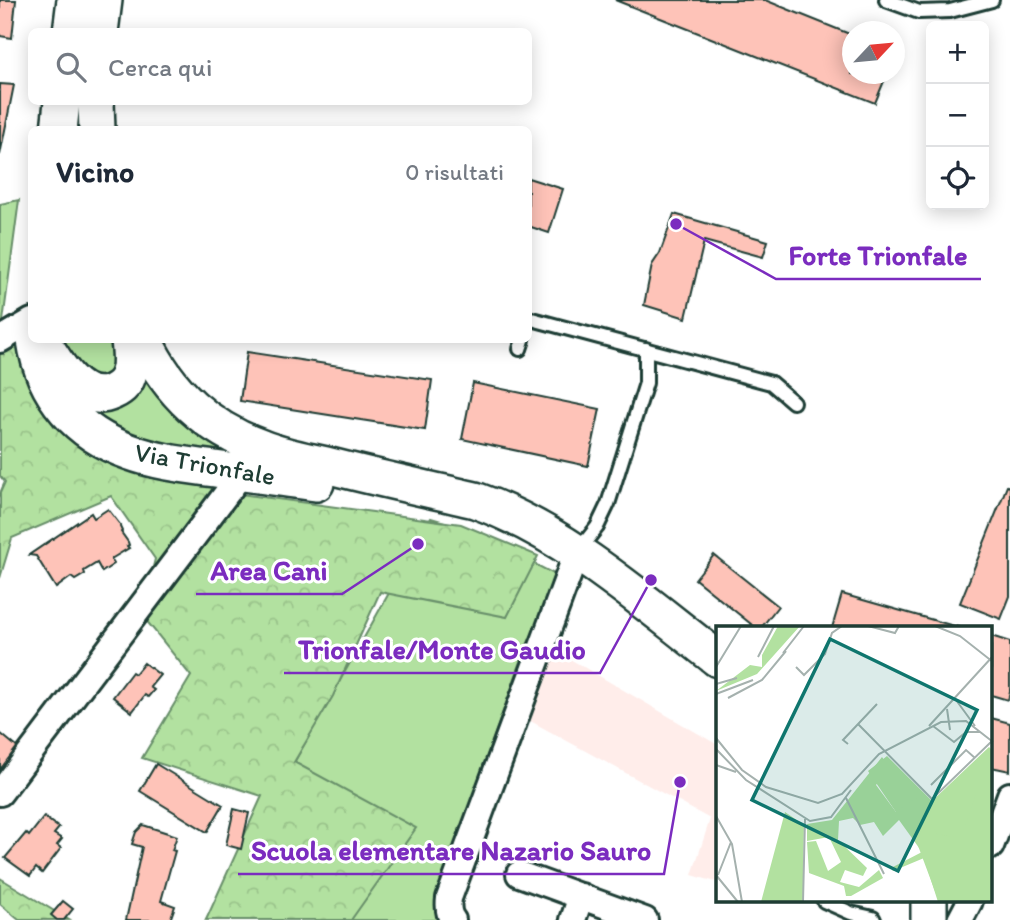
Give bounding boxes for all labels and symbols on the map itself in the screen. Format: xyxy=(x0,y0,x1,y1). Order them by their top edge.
north arrow xyxy=(842,21,905,84)
callout: Forte Trionfale xyxy=(776,230,981,279)
text: Forte Trionfale xyxy=(789,238,967,272)
street label: Via Trionfale xyxy=(132,436,278,492)
callout: Area Cani xyxy=(196,545,342,594)
text: Area Cani xyxy=(209,553,328,587)
callout: Trionfale/Monte Gaudio xyxy=(284,624,600,673)
inset map xyxy=(716,626,992,902)
text: Trionfale/Monte Gaudio xyxy=(297,632,586,666)
callout: Scuola elementare Nazario Sauro xyxy=(238,825,664,874)
text: Scuola elementare Nazario Sauro xyxy=(251,833,651,867)

